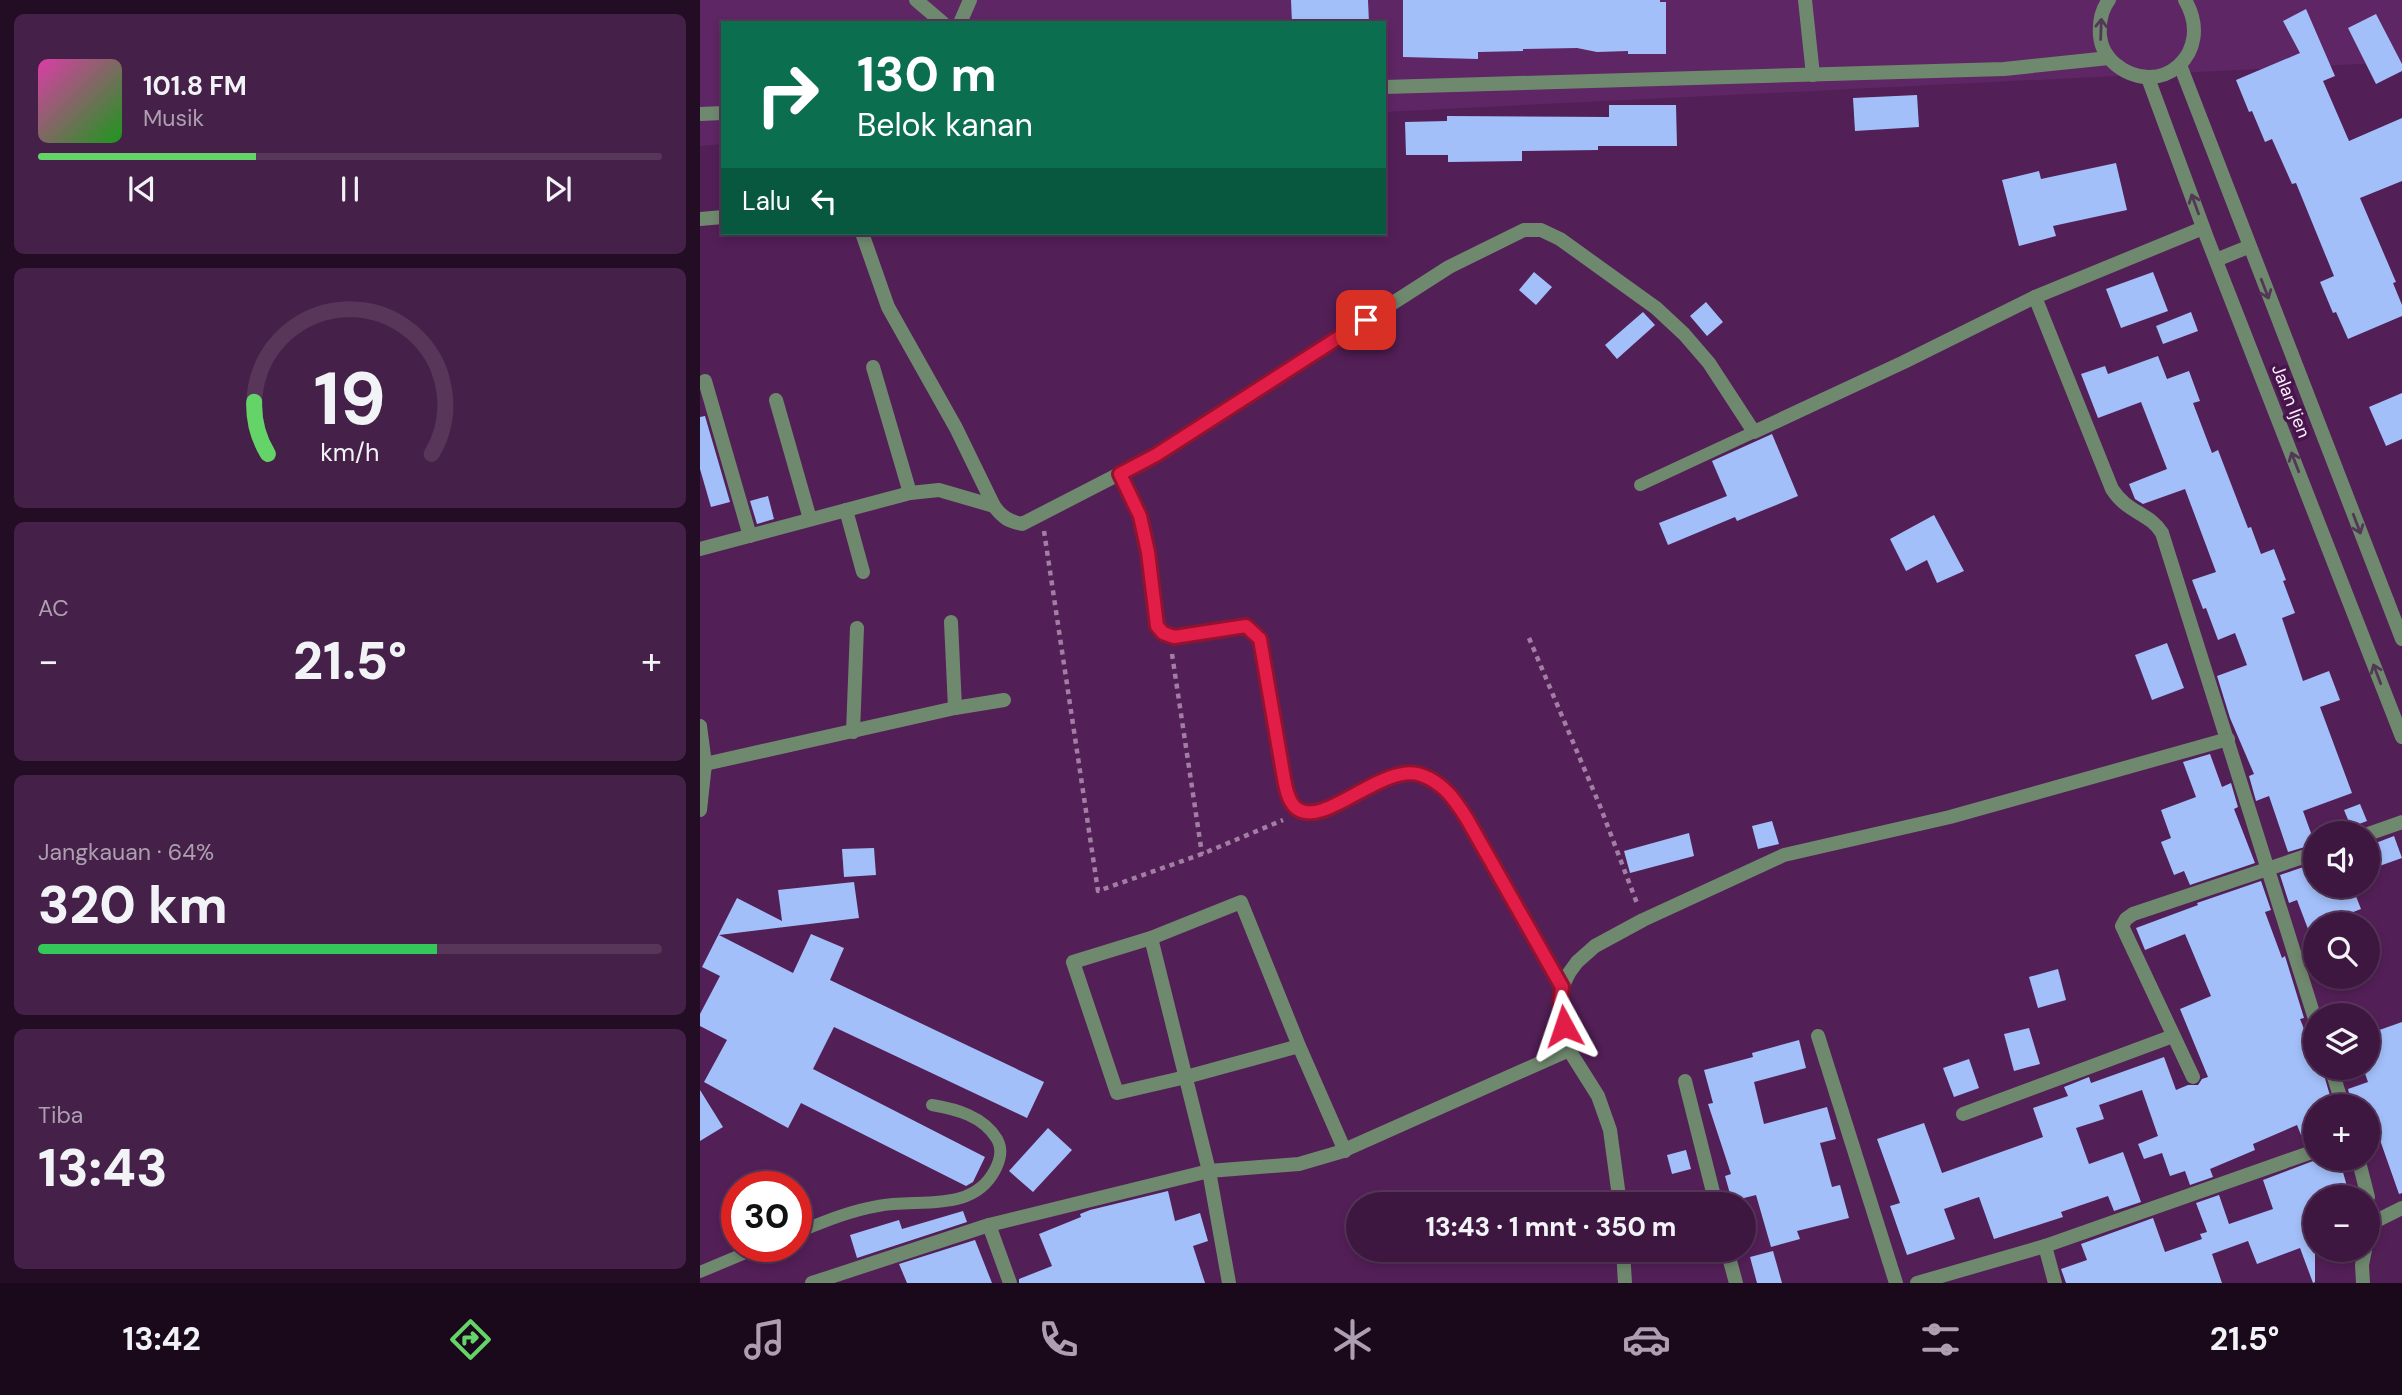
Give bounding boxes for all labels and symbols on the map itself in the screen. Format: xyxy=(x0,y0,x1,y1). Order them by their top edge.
one-way arrow xyxy=(2094,18,2107,41)
one-way arrow xyxy=(2187,194,2200,216)
one-way arrow xyxy=(2260,278,2273,300)
pin xyxy=(1336,290,1396,350)
street label: Jalan Ijen xyxy=(2266,361,2316,441)
one-way arrow xyxy=(2287,451,2300,473)
one-way arrow xyxy=(2352,513,2365,534)
one-way arrow xyxy=(2370,663,2383,685)
position arrow xyxy=(1527,989,1601,1063)
speed limit sign: 30 xyxy=(721,1171,812,1262)

